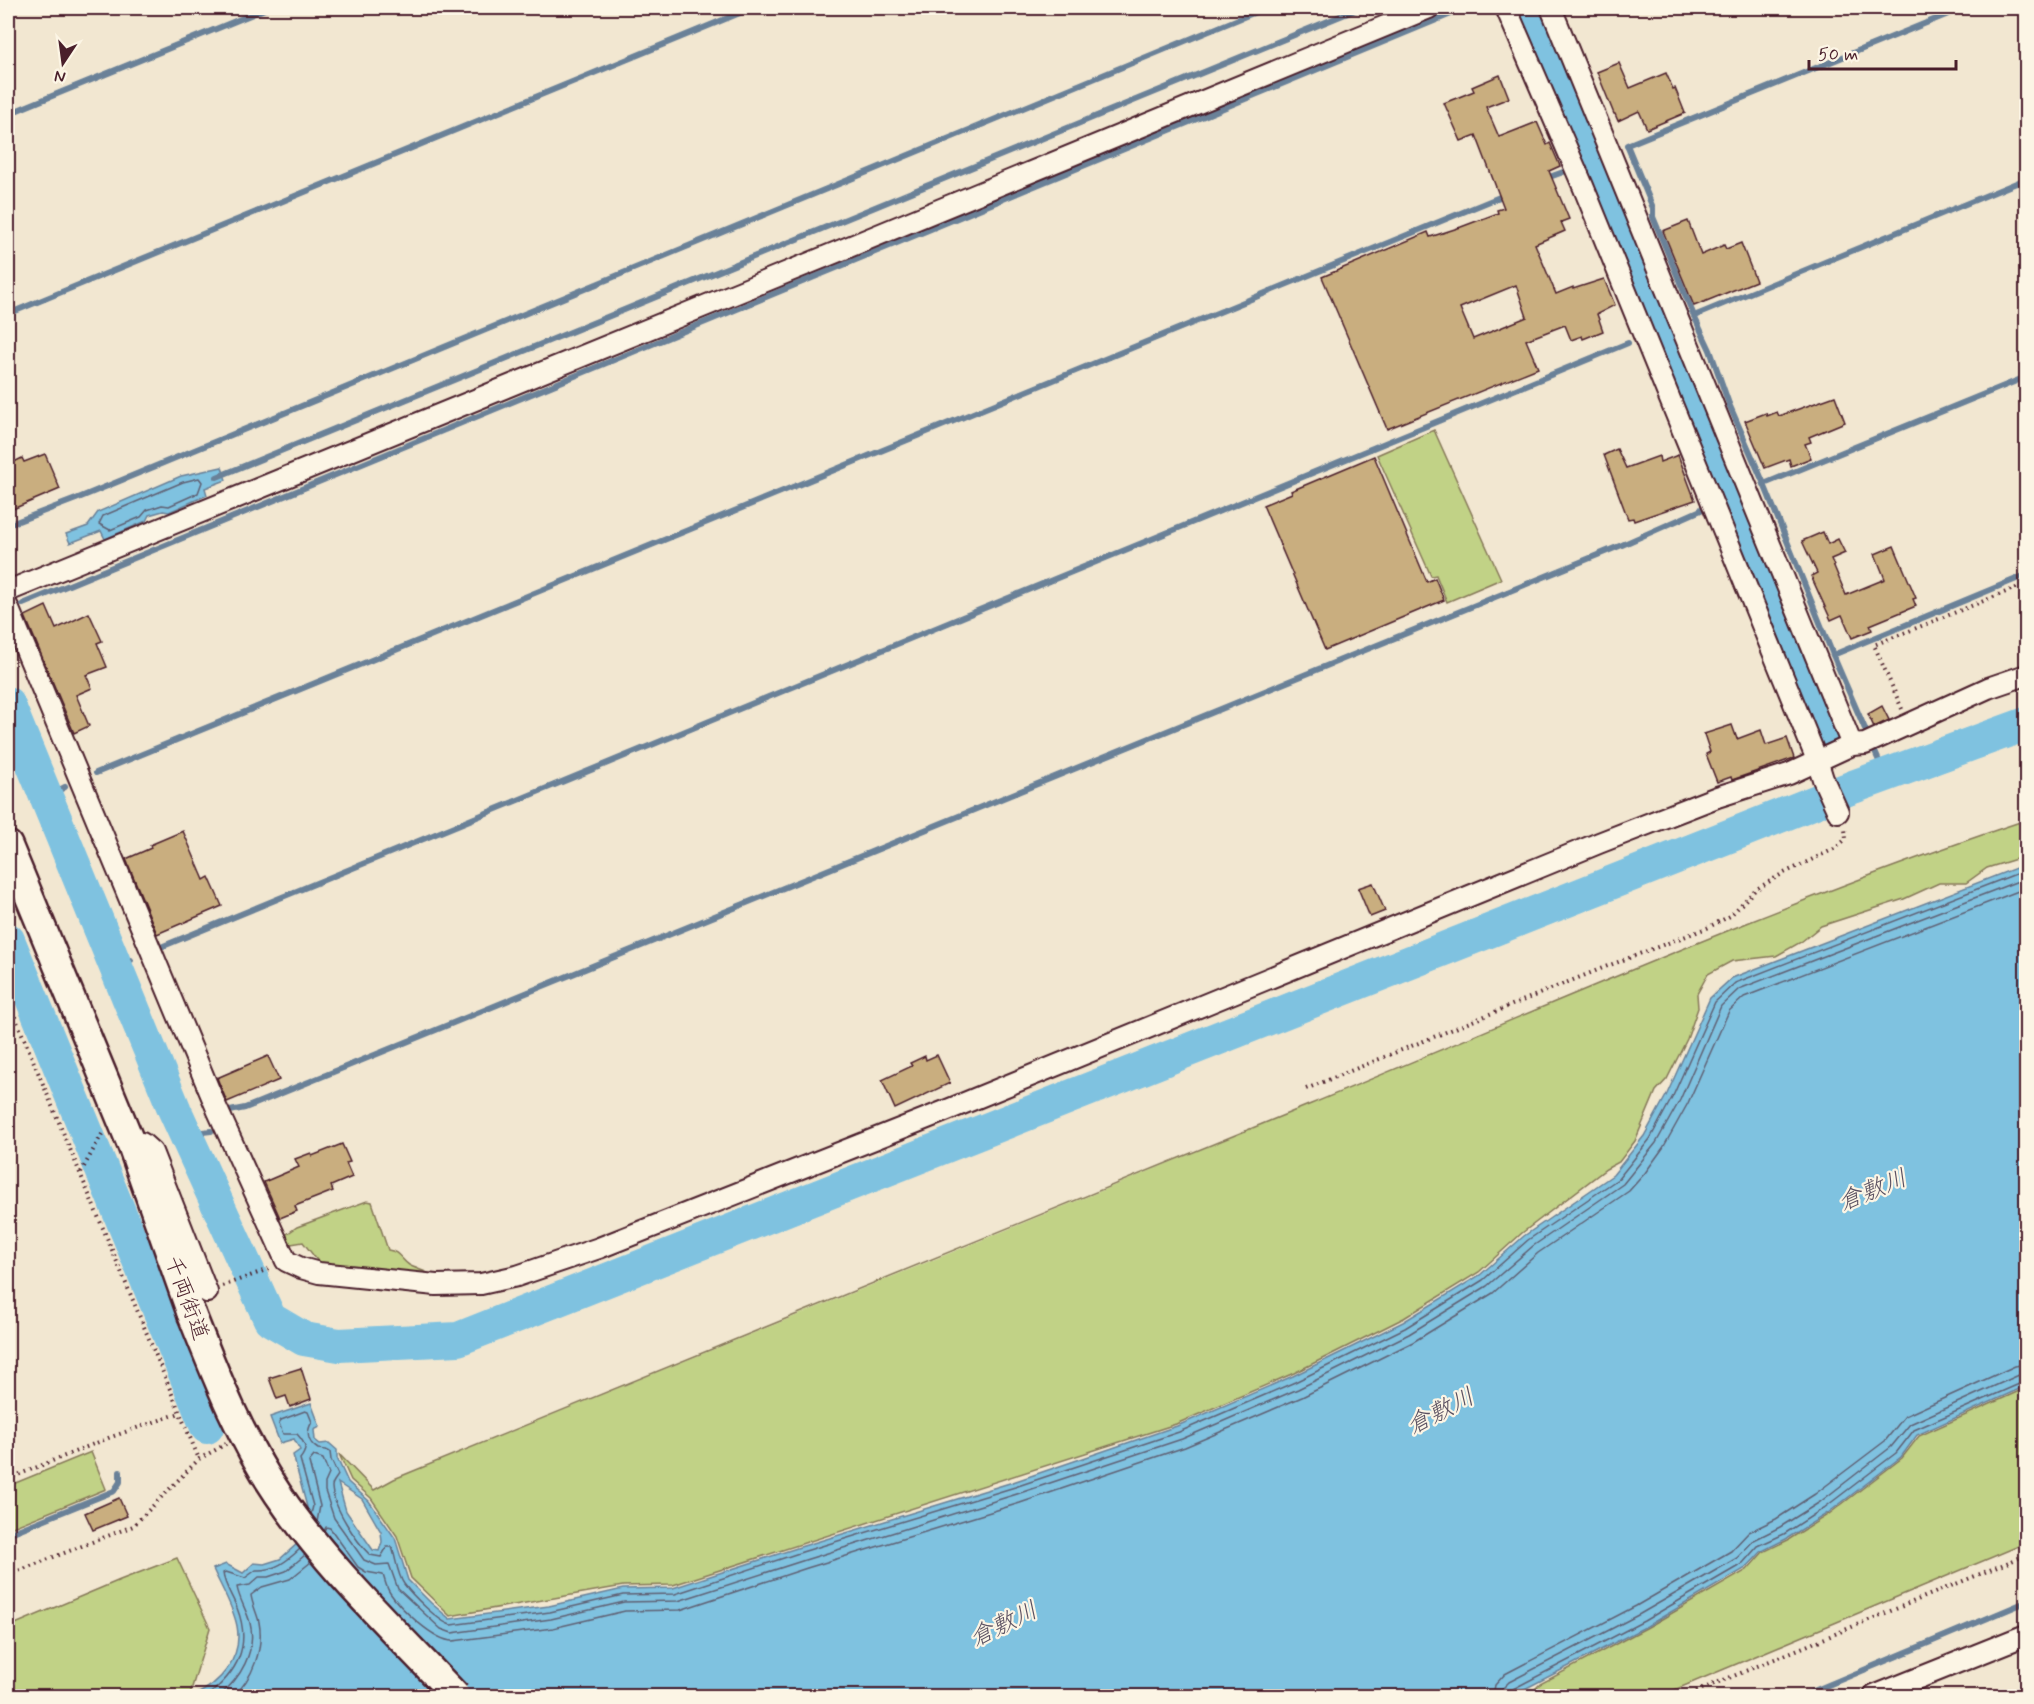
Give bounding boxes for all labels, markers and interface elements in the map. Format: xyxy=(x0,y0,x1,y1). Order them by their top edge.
north arrow xyxy=(33,33,93,93)
scale bar xyxy=(1809,33,1956,71)
text: 50 m xyxy=(1818,43,1858,67)
text: N xyxy=(52,65,68,88)
water label: 倉敷川 xyxy=(1834,1163,1912,1219)
street label: 千両街道 xyxy=(158,1252,214,1344)
water label: 倉敷川 xyxy=(1402,1382,1480,1442)
water label: 倉敷川 xyxy=(965,1595,1043,1655)

